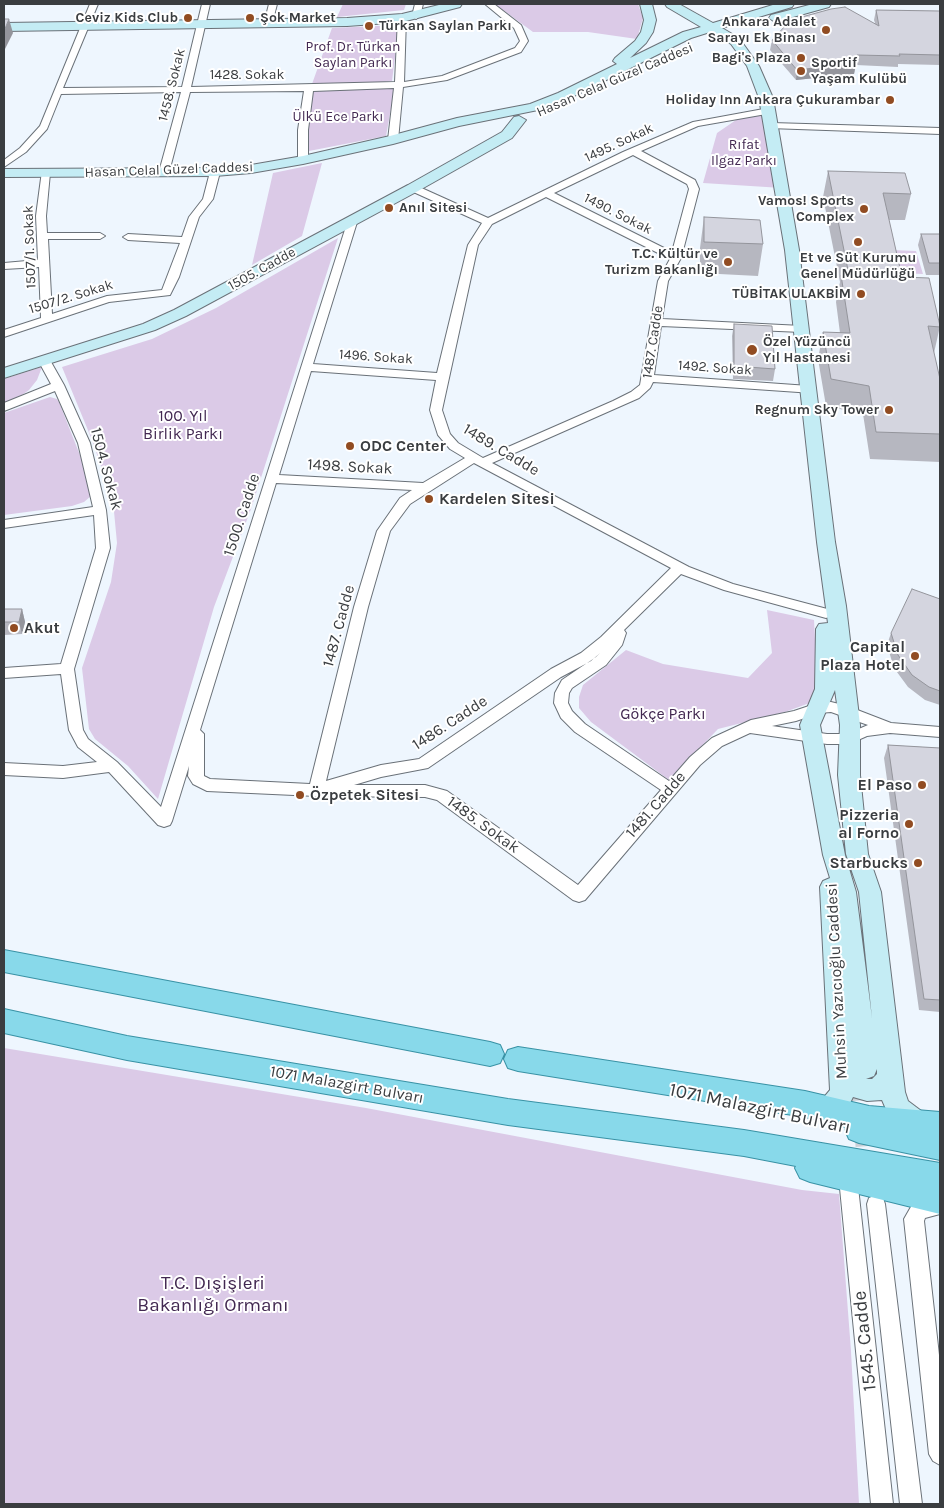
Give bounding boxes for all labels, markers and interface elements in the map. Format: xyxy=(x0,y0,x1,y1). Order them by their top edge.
place label: Ceviz Kids Club xyxy=(76,10,178,26)
place label: Şok Market xyxy=(260,10,336,26)
marker: Ceviz Kids Club xyxy=(182,12,194,24)
marker: Şok Market xyxy=(244,12,256,24)
place label: Ankara Adalet Sarayı Ek Binası xyxy=(707,14,816,46)
place label: Türkan Saylan Parkı xyxy=(379,18,512,34)
marker: Türkan Saylan Parkı xyxy=(363,20,375,32)
marker: Ankara Adalet Sarayı Ek Binası xyxy=(820,24,832,36)
park label: Prof. Dr. Türkan Saylan Parkı xyxy=(306,39,400,72)
street label: Hasan Celal Güzel Caddesi xyxy=(534,39,696,121)
street label: 1458. Sokak xyxy=(155,47,189,123)
place label: Bagi's Plaza xyxy=(712,50,791,66)
marker: Bagi's Plaza xyxy=(795,52,807,64)
place label: Sportif Yaşam Kulübü xyxy=(811,55,907,88)
marker: Sportif Yaşam Kulübü xyxy=(795,65,807,77)
street label: 1428. Sokak xyxy=(210,67,284,83)
place label: Holiday Inn Ankara Çukurambar xyxy=(666,92,880,108)
marker: Holiday Inn Ankara Çukurambar xyxy=(884,94,896,106)
park label: Ülkü Ece Parkı xyxy=(293,109,383,125)
street label: 1495. Sokak xyxy=(582,120,656,166)
park label: Rıfat Ilgaz Parkı xyxy=(711,137,777,170)
street label: Hasan Celal Güzel Caddesi xyxy=(84,159,254,181)
street label: 1490. Sokak xyxy=(581,190,655,238)
place label: Vamos! Sports Complex xyxy=(758,193,854,226)
place label: Anıl Sitesi xyxy=(399,200,467,216)
marker: Anıl Sitesi xyxy=(383,202,395,214)
marker: Vamos! Sports Complex xyxy=(858,203,870,215)
street label: 1507/1. Sokak xyxy=(20,205,40,289)
marker: Et ve Süt Kurumu Genel Müdürlüğü xyxy=(852,236,864,248)
street label: 1505. Cadde xyxy=(225,244,299,294)
place label: T.C. Kültür ve Turizm Bakanlığı xyxy=(605,246,718,278)
place label: Et ve Süt Kurumu Genel Müdürlüğü xyxy=(800,250,916,282)
marker: T.C. Kültür ve Turizm Bakanlığı xyxy=(722,256,734,268)
street label: 1507/2. Sokak xyxy=(27,276,115,318)
place label: TÜBİTAK ULAKBİM xyxy=(732,286,851,302)
marker: TÜBİTAK ULAKBİM xyxy=(855,288,867,300)
street label: 1487. Cadde xyxy=(639,304,667,380)
place label: Özel Yüzüncü Yıl Hastanesi xyxy=(763,334,851,367)
marker: Özel Yüzüncü Yıl Hastanesi xyxy=(745,343,759,357)
street label: 1496. Sokak xyxy=(339,346,413,368)
street label: 1492. Sokak xyxy=(677,357,753,379)
place label: Regnum Sky Tower xyxy=(755,402,879,418)
marker: Regnum Sky Tower xyxy=(883,404,895,416)
park label: 100. Yıl Birlik Parkı xyxy=(143,406,223,444)
street label: 1489. Cadde xyxy=(459,420,543,480)
street label: 1504. Sokak xyxy=(86,426,126,512)
place label: ODC Center xyxy=(360,436,446,456)
marker: ODC Center xyxy=(344,440,356,452)
street label: 1498. Sokak xyxy=(307,455,393,479)
street label: 1500. Cadde xyxy=(220,471,264,559)
place label: Kardelen Sitesi xyxy=(439,489,555,509)
marker: Kardelen Sitesi xyxy=(423,493,435,505)
street label: 1487. Cadde xyxy=(319,583,359,669)
place label: Akut xyxy=(24,618,60,638)
marker: Akut xyxy=(8,622,20,634)
place label: Capital Plaza Hotel xyxy=(820,637,905,675)
marker: Capital Plaza Hotel xyxy=(909,650,921,662)
street label: 1486. Cadde xyxy=(409,692,491,754)
park label: Gökçe Parkı xyxy=(620,704,706,724)
street label: 1481. Cadde xyxy=(622,768,690,842)
place label: El Paso xyxy=(858,775,912,795)
marker: El Paso xyxy=(916,779,928,791)
place label: Özpetek Sitesi xyxy=(310,785,419,805)
marker: Özpetek Sitesi xyxy=(294,789,306,801)
street label: 1485. Sokak xyxy=(443,792,523,858)
place label: Pizzeria al Forno xyxy=(838,805,899,843)
marker: Pizzeria al Forno xyxy=(903,818,915,830)
place label: Starbucks xyxy=(830,853,908,873)
marker: Starbucks xyxy=(912,857,924,869)
street label: Muhsin Yazıcıoğlu Caddesi xyxy=(822,883,852,1079)
street label: 1071 Malazgirt Bulvarı xyxy=(269,1062,425,1108)
street label: 1071 Malazgirt Bulvarı xyxy=(667,1079,853,1139)
park label: T.C. Dışişleri Bakanlığı Ormanı xyxy=(137,1273,289,1317)
street label: 1545. Cadde xyxy=(848,1290,882,1392)

